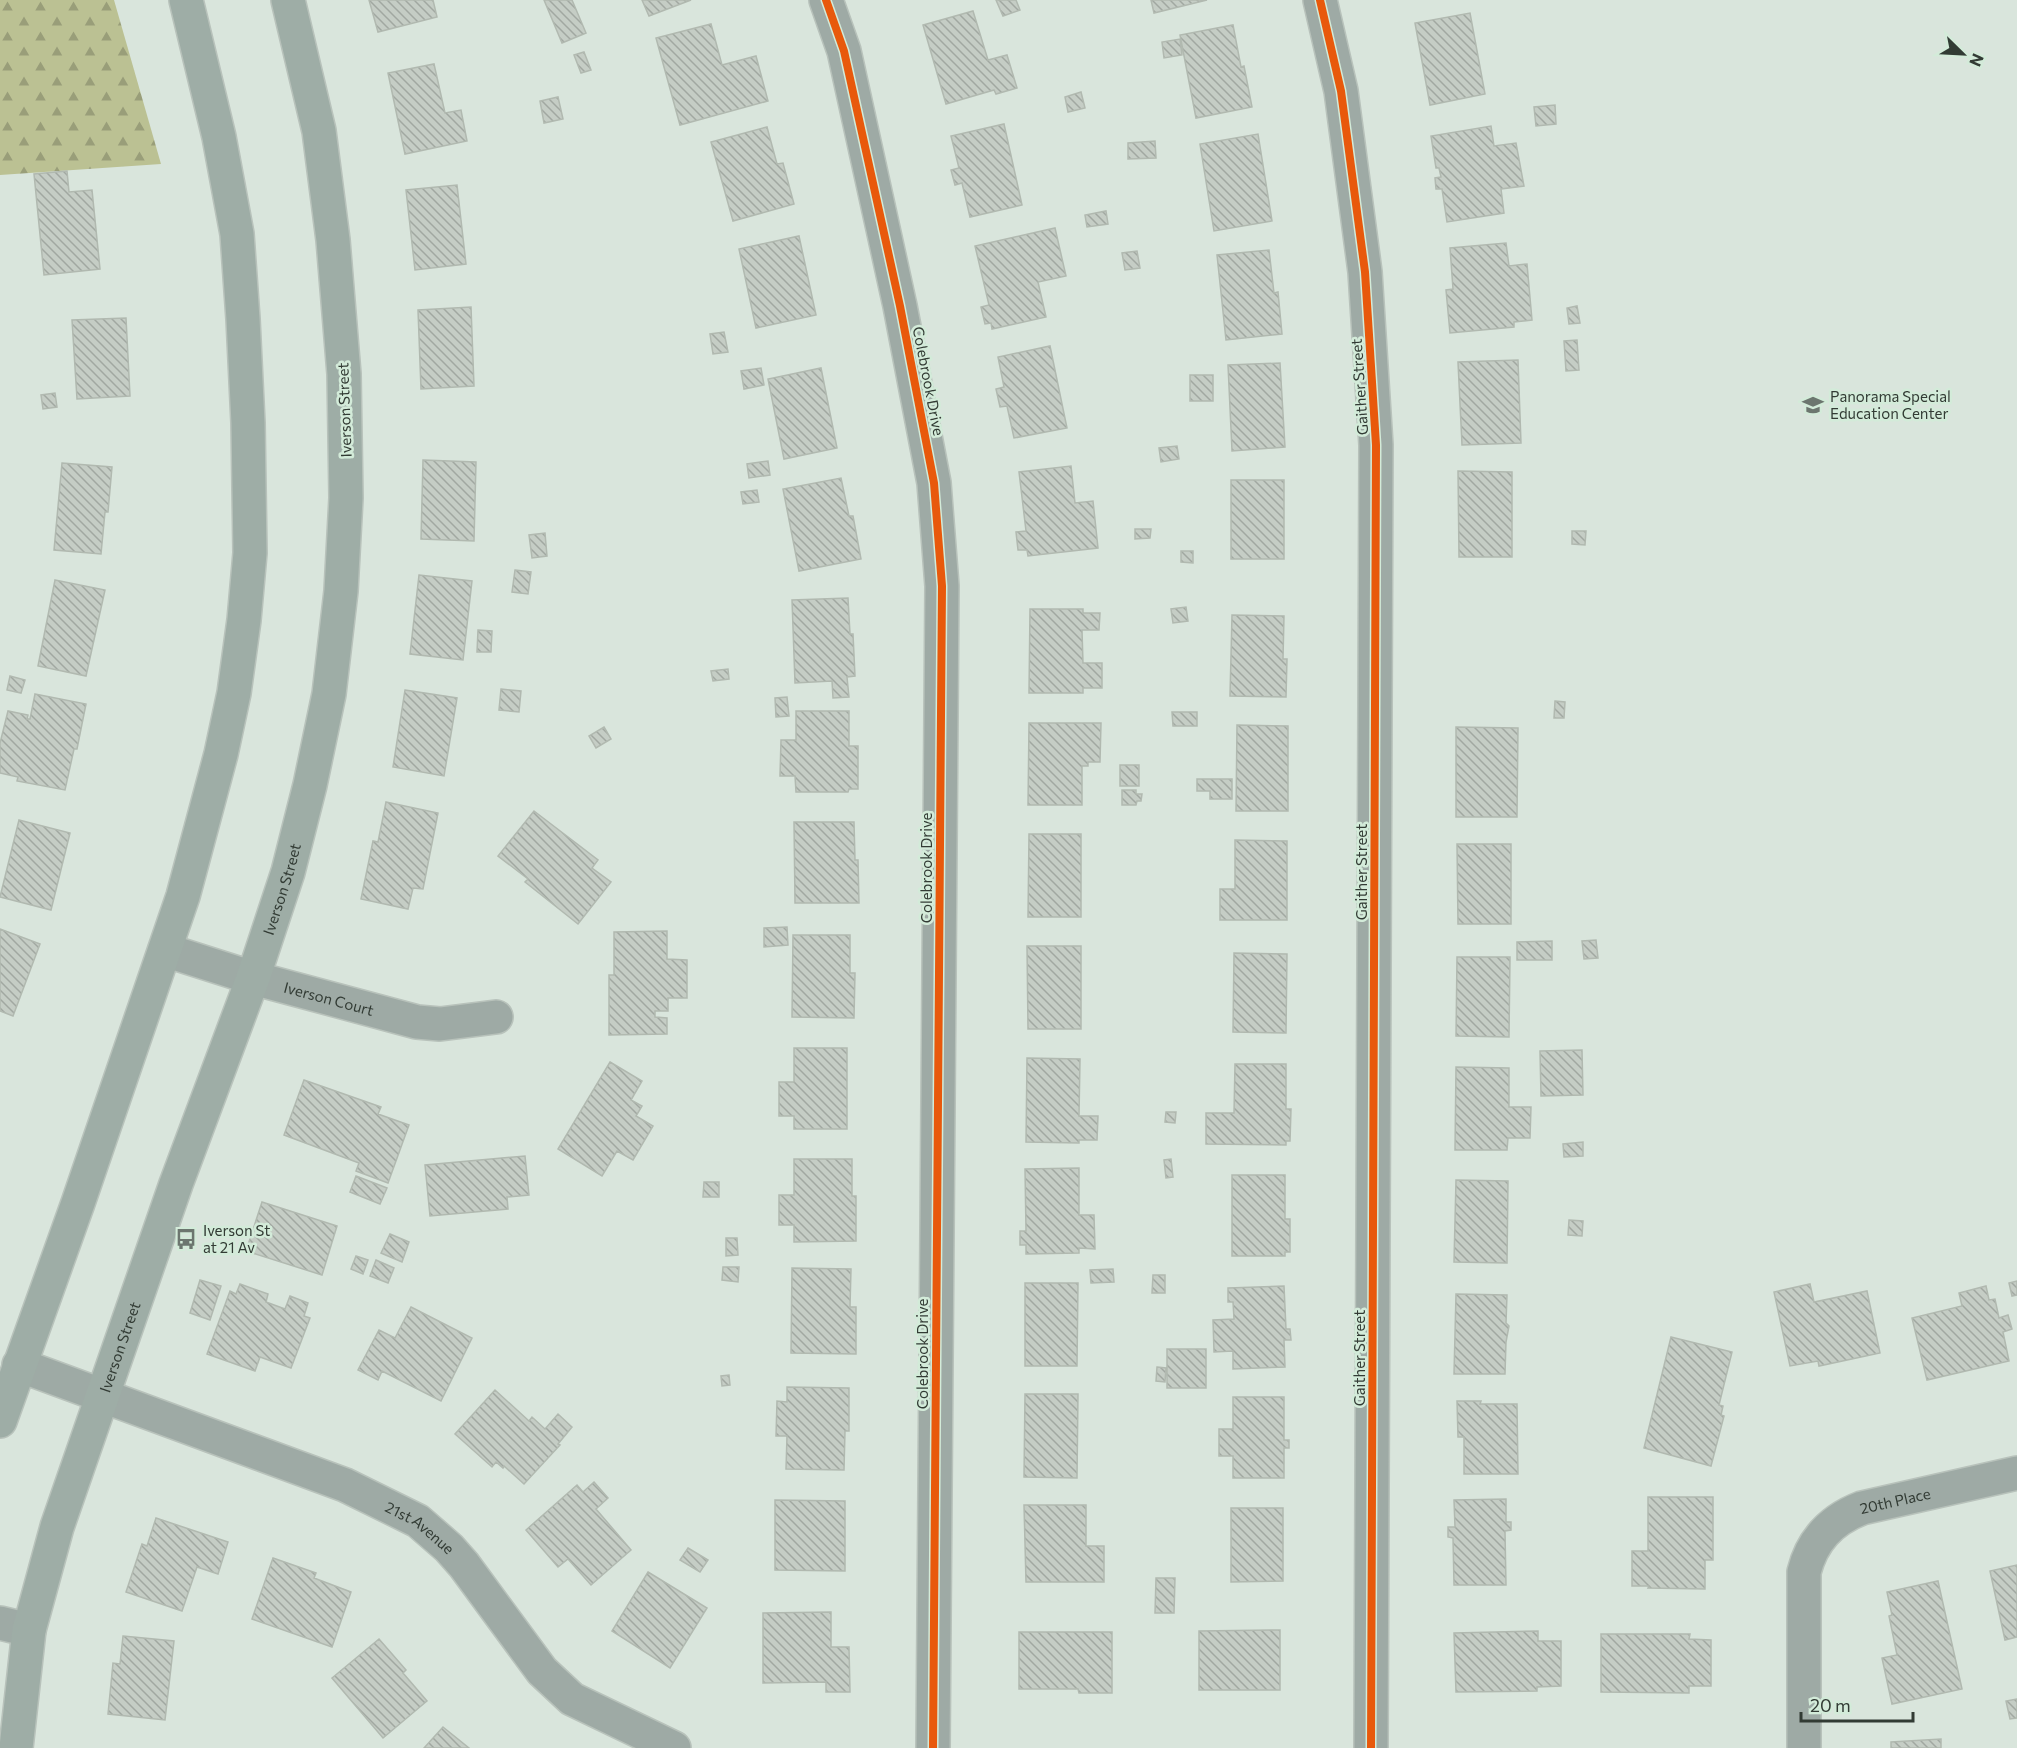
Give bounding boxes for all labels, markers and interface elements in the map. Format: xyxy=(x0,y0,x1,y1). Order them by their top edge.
north arrow xyxy=(1933,24,1993,84)
text: N xyxy=(1966,51,1988,70)
street label: Colebrook Drive xyxy=(910,325,948,437)
street label: Gaither Street xyxy=(1347,338,1371,436)
street label: Iverson Street xyxy=(333,362,355,458)
place label: Panorama Special Education Center xyxy=(1830,387,1951,422)
school or university icon: Panorama Special Education Center xyxy=(1801,393,1825,417)
street label: Colebrook Drive xyxy=(917,813,935,923)
street label: Gaither Street xyxy=(1352,824,1370,920)
street label: Iverson Street xyxy=(259,841,304,937)
street label: Iverson Court xyxy=(282,978,376,1019)
place label: Iverson St at 21 Av xyxy=(203,1221,270,1256)
bus stop icon: Iverson St at 21 Av xyxy=(174,1227,198,1251)
street label: Iverson Street xyxy=(95,1299,144,1395)
street label: Colebrook Drive xyxy=(913,1299,931,1409)
street label: Gaither Street xyxy=(1350,1310,1368,1406)
street label: 20th Place xyxy=(1858,1484,1932,1517)
street label: 21st Avenue xyxy=(383,1497,459,1557)
scale bar xyxy=(1801,1685,1914,1723)
text: 20 m xyxy=(1810,1694,1851,1716)

